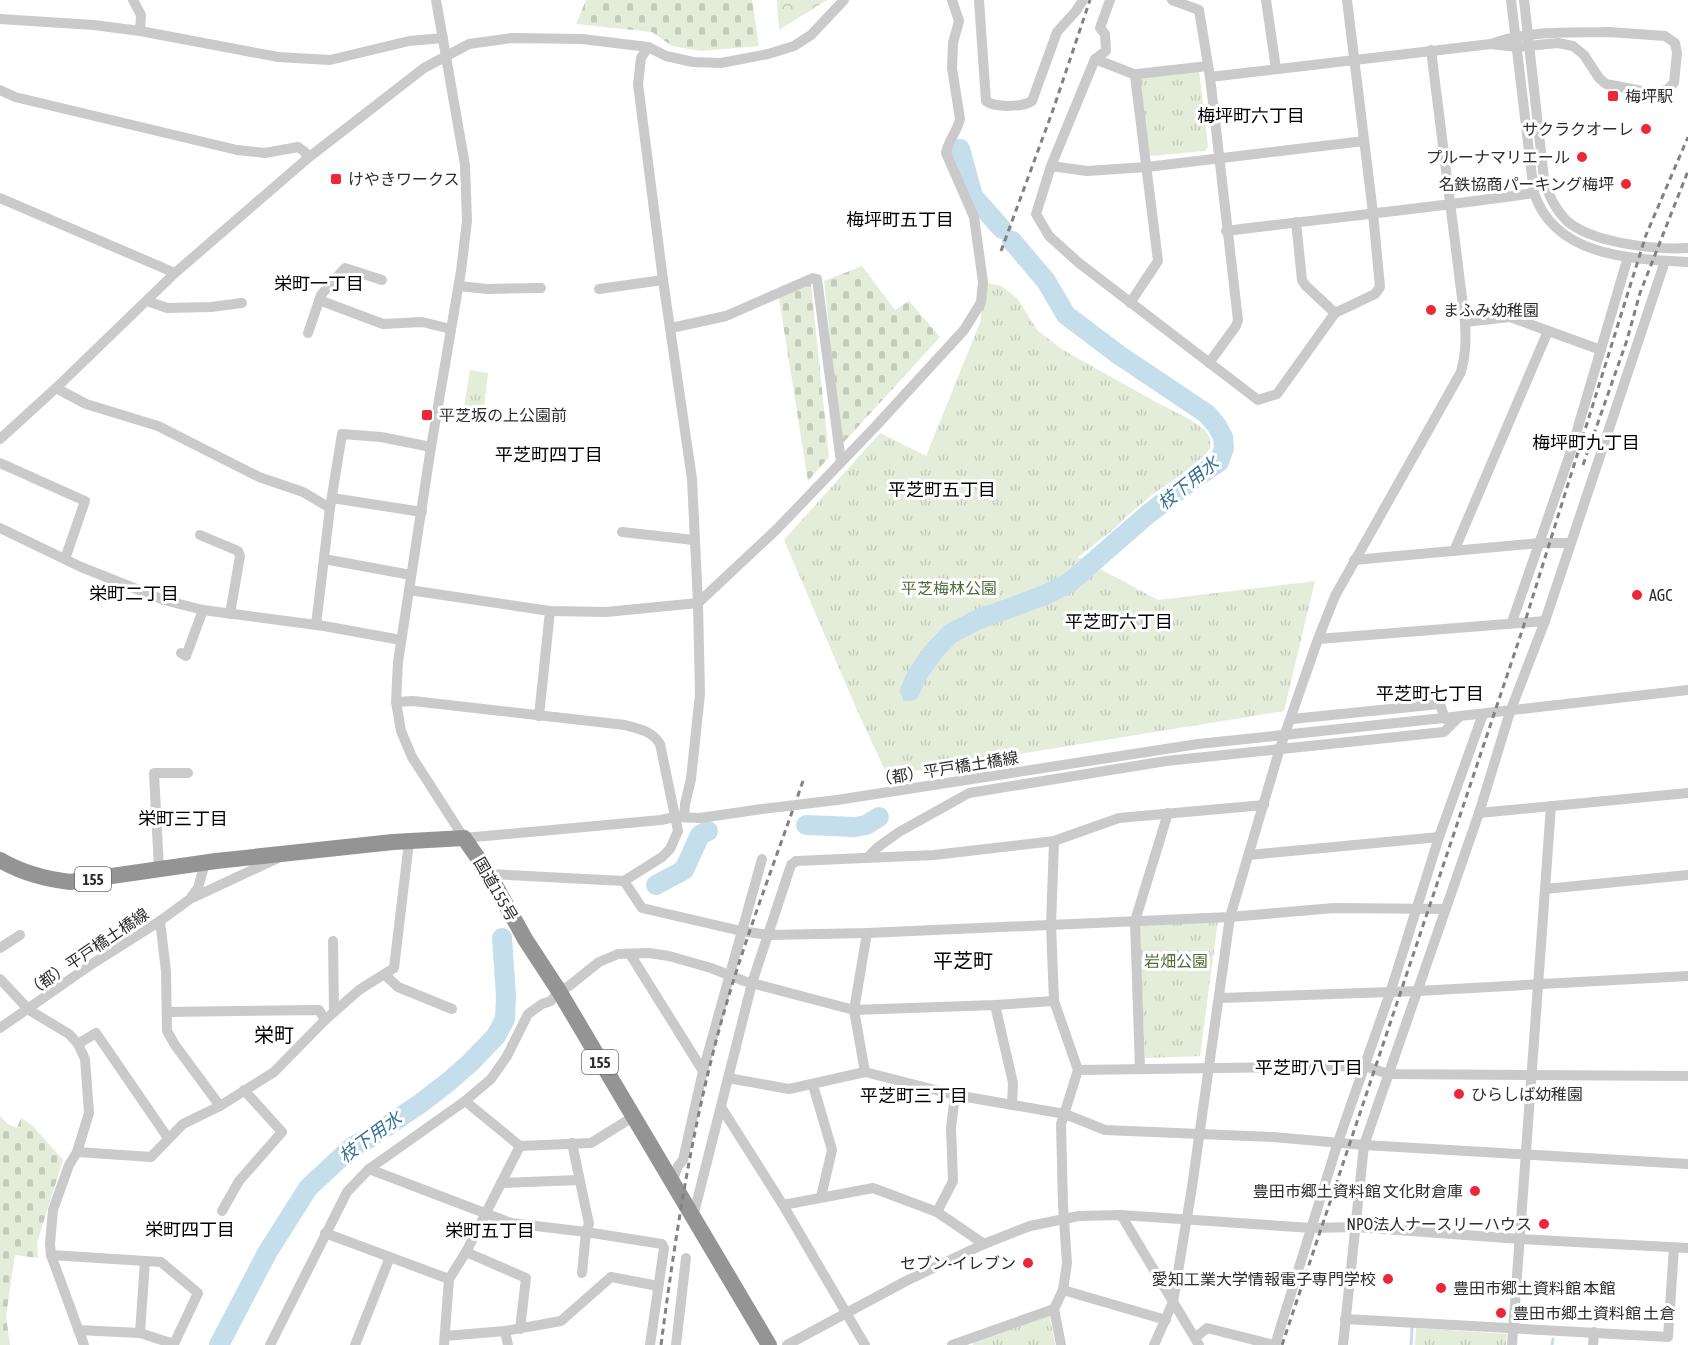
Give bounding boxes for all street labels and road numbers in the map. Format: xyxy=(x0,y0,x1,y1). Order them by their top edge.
street label: （都）平戸橋土橋線 xyxy=(874,748,1020,788)
street label: 国道155号 xyxy=(471,854,521,924)
road number: 155 xyxy=(75,867,111,891)
street label: （都）平戸橋土橋線 xyxy=(22,904,152,1000)
road number: 155 xyxy=(582,1050,618,1074)

